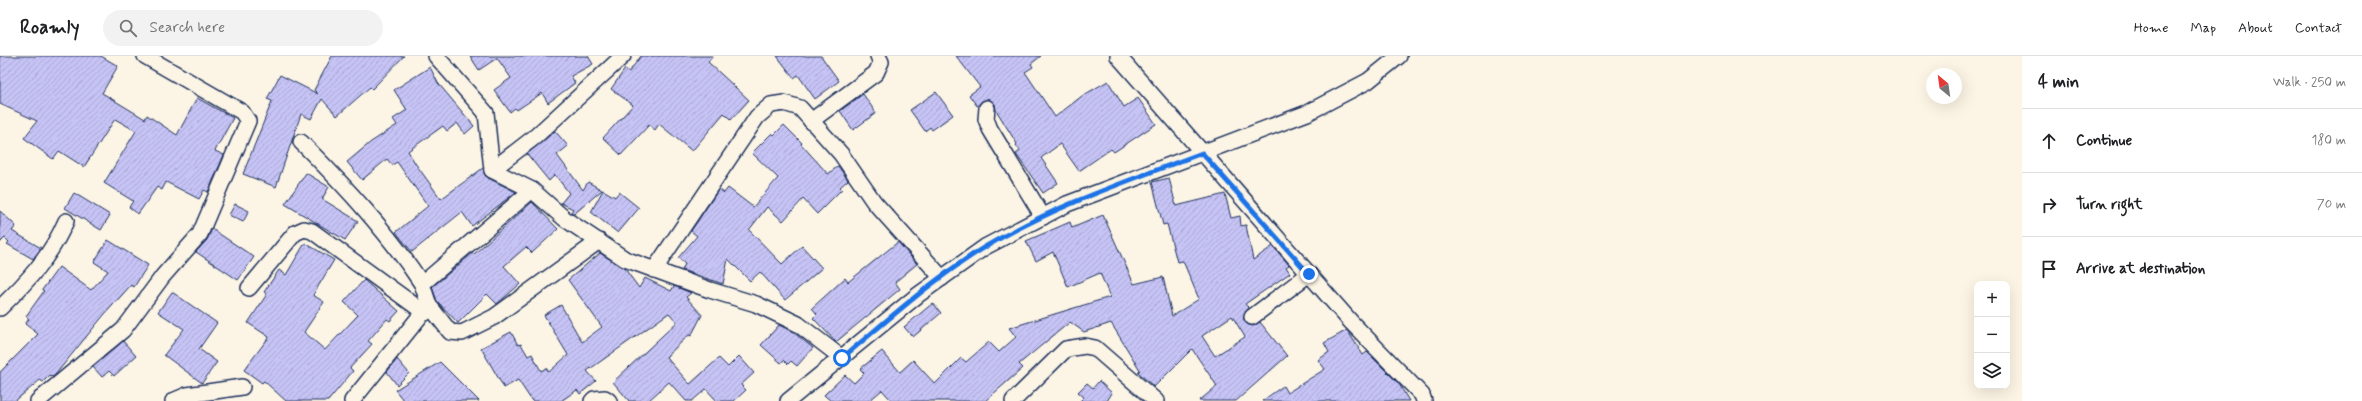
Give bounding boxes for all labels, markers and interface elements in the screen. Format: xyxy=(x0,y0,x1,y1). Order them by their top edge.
search box xyxy=(103,10,383,46)
text: Roamly xyxy=(20,15,79,40)
icon: search xyxy=(117,17,139,39)
text: Search here xyxy=(149,18,225,38)
text: Home xyxy=(2134,19,2168,37)
text: Map xyxy=(2190,19,2216,37)
text: About xyxy=(2238,19,2273,37)
text: Contact xyxy=(2295,19,2342,37)
north arrow xyxy=(1926,68,1962,104)
text: 4 min xyxy=(2038,71,2079,93)
text: Walk · 250 m xyxy=(2273,74,2346,91)
icon: ahead xyxy=(2038,130,2060,152)
text: Continue xyxy=(2076,131,2132,151)
text: 180 m xyxy=(2311,132,2346,149)
icon: right xyxy=(2038,194,2060,216)
text: Turn right xyxy=(2076,195,2143,215)
text: 70 m xyxy=(2317,196,2346,213)
icon: arrive xyxy=(2038,258,2060,280)
text: Arrive at destination xyxy=(2076,259,2205,279)
route end xyxy=(1300,265,1318,283)
map controls xyxy=(1974,281,2010,389)
button: + xyxy=(1974,281,2010,317)
button: − xyxy=(1974,317,2010,353)
route start xyxy=(833,349,851,367)
button: layers xyxy=(1974,353,2010,389)

